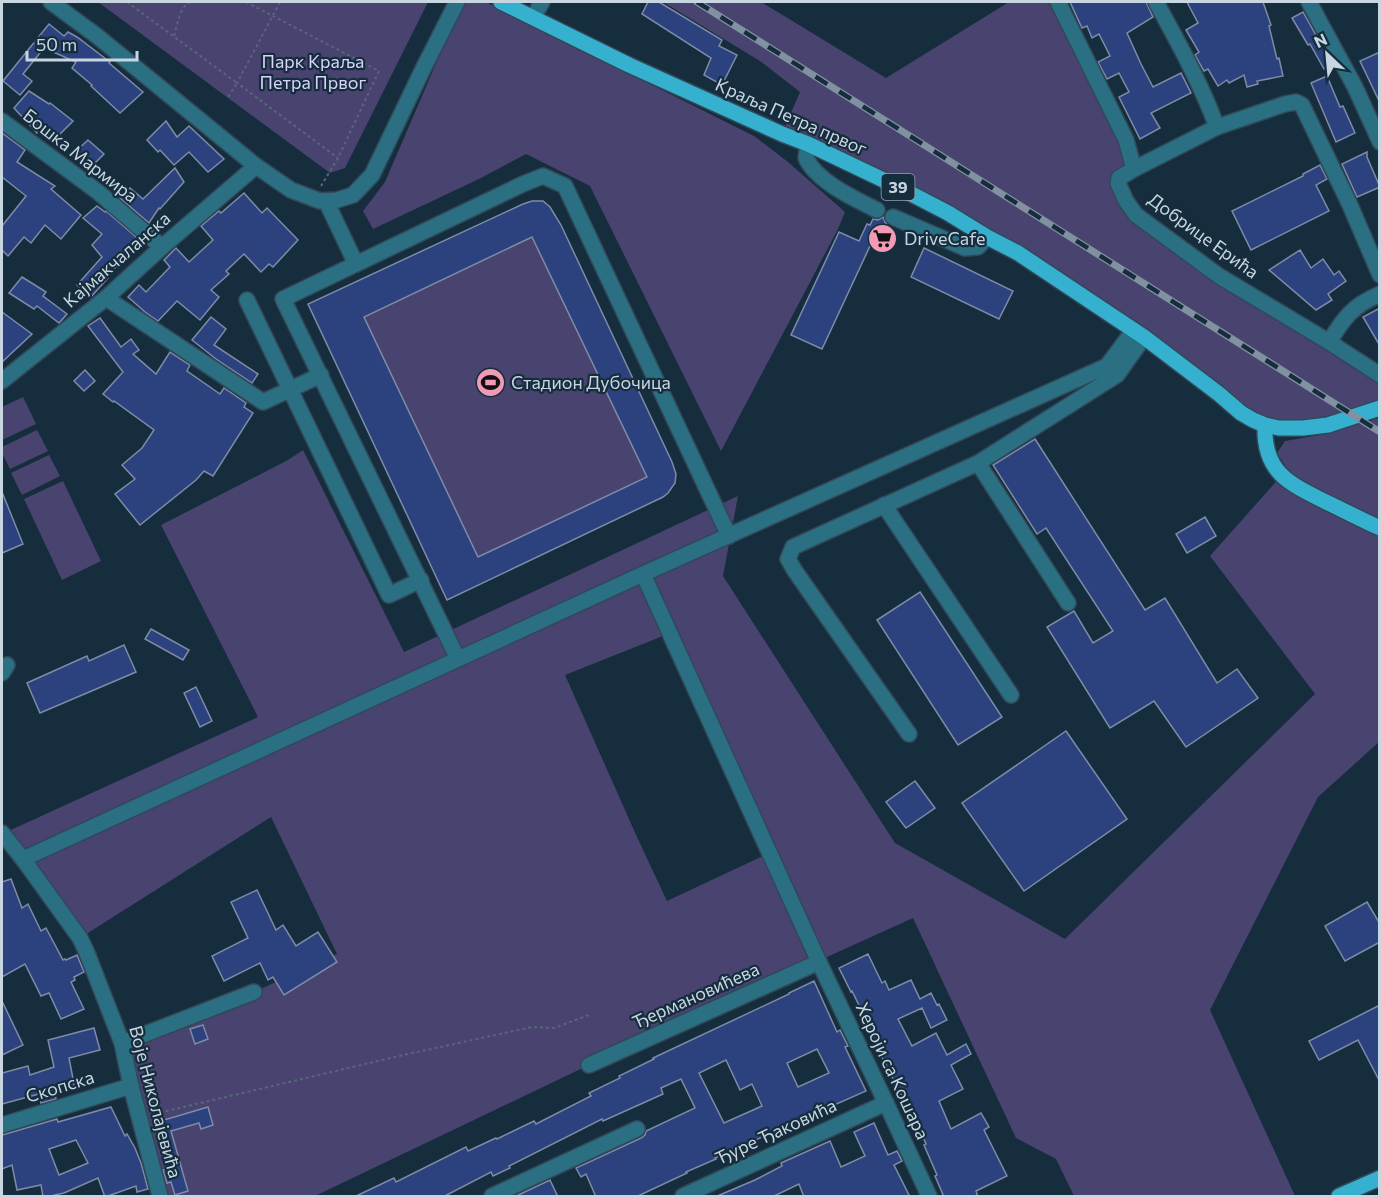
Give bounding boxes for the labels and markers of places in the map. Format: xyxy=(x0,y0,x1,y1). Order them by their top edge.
supermarket icon: DriveCafe xyxy=(867,223,899,255)
place label: DriveCafe xyxy=(904,227,985,249)
sports icon: Стадион Дубочица xyxy=(474,367,506,399)
place label: Стадион Дубочица xyxy=(511,371,671,393)

